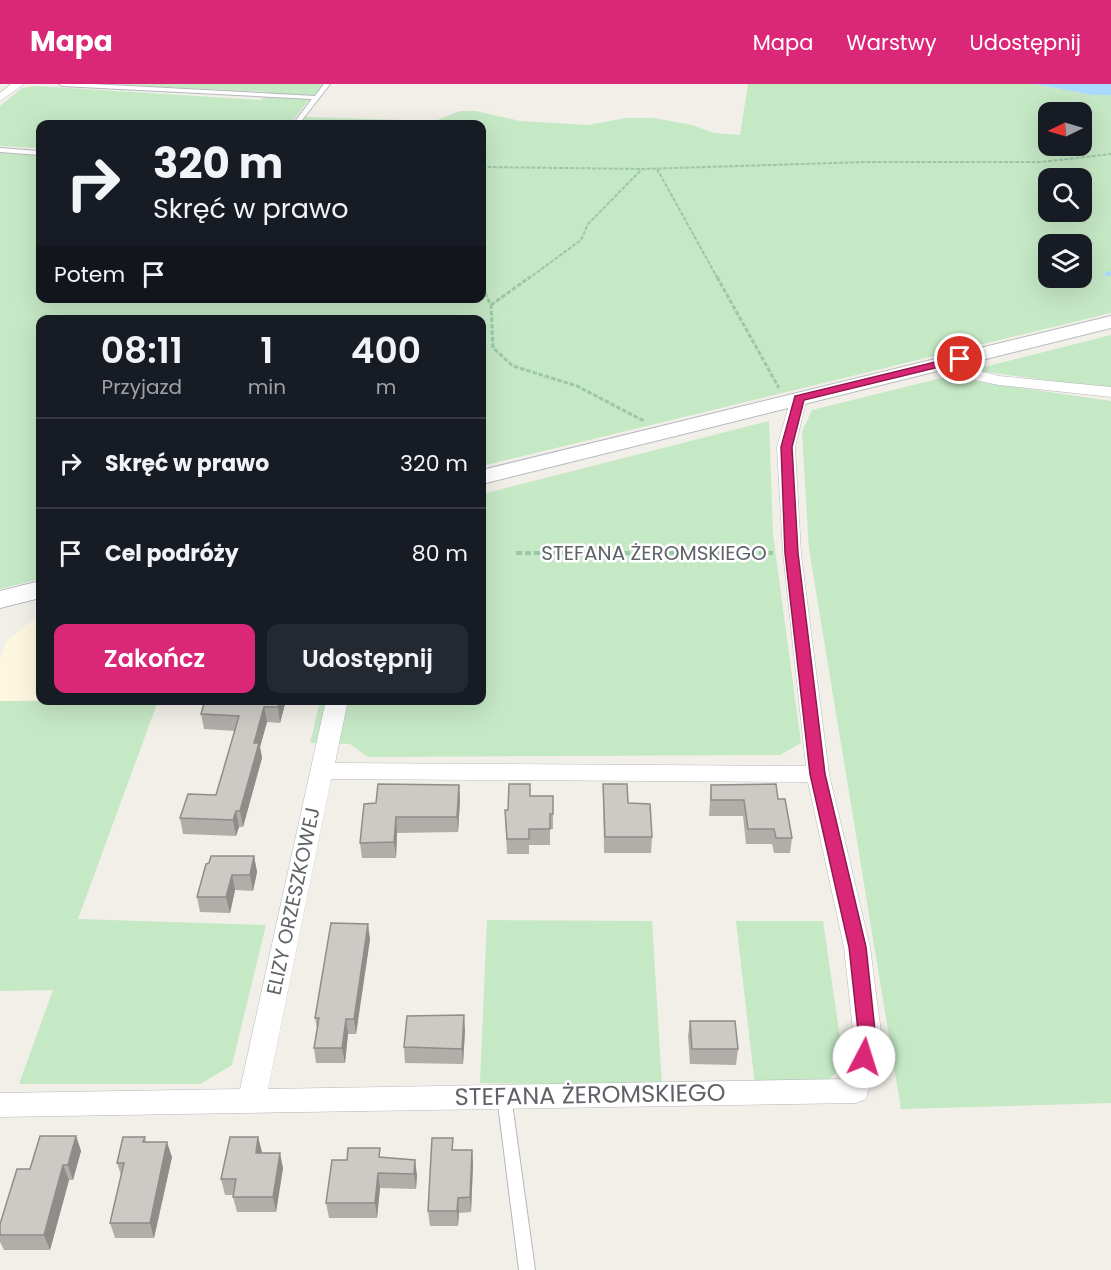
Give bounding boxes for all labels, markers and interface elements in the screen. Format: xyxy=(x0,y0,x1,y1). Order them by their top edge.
text: Mapa xyxy=(30,22,113,61)
text: Mapa xyxy=(753,28,813,57)
text: Warstwy xyxy=(846,28,937,57)
text: Udostępnij xyxy=(970,28,1081,57)
north arrow xyxy=(1038,102,1092,156)
map controls xyxy=(1038,102,1092,288)
text: 320 m xyxy=(153,134,283,193)
icon: right xyxy=(54,144,132,222)
button: search xyxy=(1038,168,1092,222)
text: Skręć w prawo xyxy=(153,190,349,227)
button: layers xyxy=(1038,234,1092,288)
icon: arrive xyxy=(137,258,170,291)
text: Potem xyxy=(54,259,125,290)
text: 08:11 xyxy=(101,325,183,376)
text: 1 xyxy=(260,325,273,376)
text: 400 xyxy=(351,325,421,376)
pin xyxy=(934,333,985,384)
icon: arrive xyxy=(943,342,976,375)
text: Przyjazd xyxy=(102,373,182,401)
text: min xyxy=(248,373,286,401)
text: m xyxy=(376,373,396,401)
icon: right xyxy=(54,447,87,480)
text: Skręć w prawo xyxy=(105,448,269,479)
text: 320 m xyxy=(400,448,468,479)
icon: arrive xyxy=(54,537,87,570)
text: Cel podróży xyxy=(105,538,239,569)
text: 80 m xyxy=(412,538,468,569)
street label: STEFANA ŻEROMSKIEGO xyxy=(541,539,767,567)
button: Zakończ xyxy=(54,624,255,693)
button: Udostępnij xyxy=(267,624,468,693)
street label: ELIZY ORZESZKOWEJ xyxy=(259,805,327,997)
position arrow xyxy=(832,1025,896,1089)
street label: STEFANA ŻEROMSKIEGO xyxy=(454,1076,726,1113)

